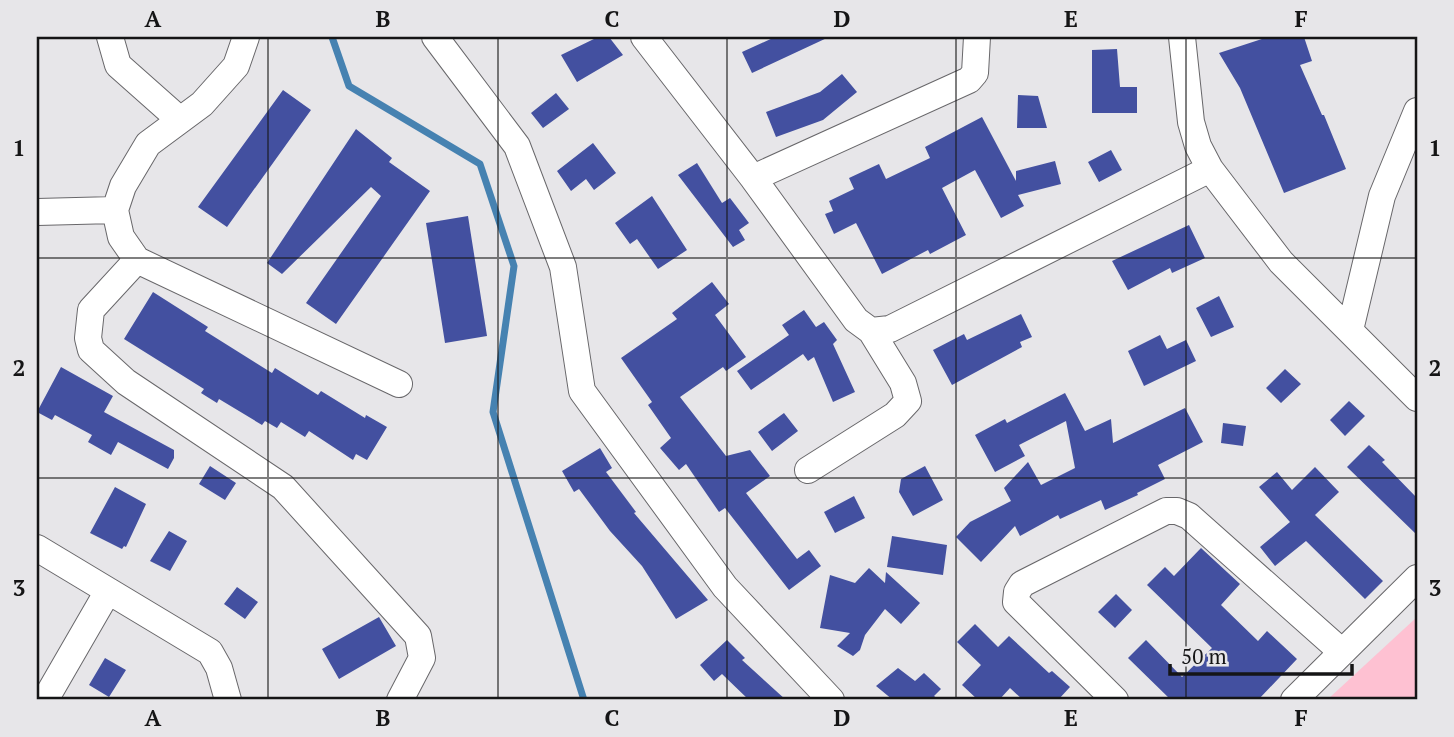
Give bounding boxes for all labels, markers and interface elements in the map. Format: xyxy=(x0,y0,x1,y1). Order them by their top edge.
text: A xyxy=(145,3,162,34)
text: B xyxy=(376,3,391,34)
text: C xyxy=(605,3,620,34)
text: D xyxy=(834,3,851,34)
text: E xyxy=(1064,3,1078,34)
text: F xyxy=(1294,3,1308,34)
text: 1 xyxy=(13,132,26,163)
text: 1 xyxy=(1429,132,1442,163)
text: 2 xyxy=(13,352,26,383)
text: 2 xyxy=(1429,352,1442,383)
text: 3 xyxy=(13,572,26,603)
text: 3 xyxy=(1429,572,1442,603)
scale bar xyxy=(1170,632,1352,676)
text: 50 m xyxy=(1181,642,1227,670)
text: A xyxy=(145,702,162,733)
text: B xyxy=(376,702,391,733)
text: C xyxy=(605,702,620,733)
text: D xyxy=(834,702,851,733)
text: E xyxy=(1064,702,1078,733)
text: F xyxy=(1294,702,1308,733)

